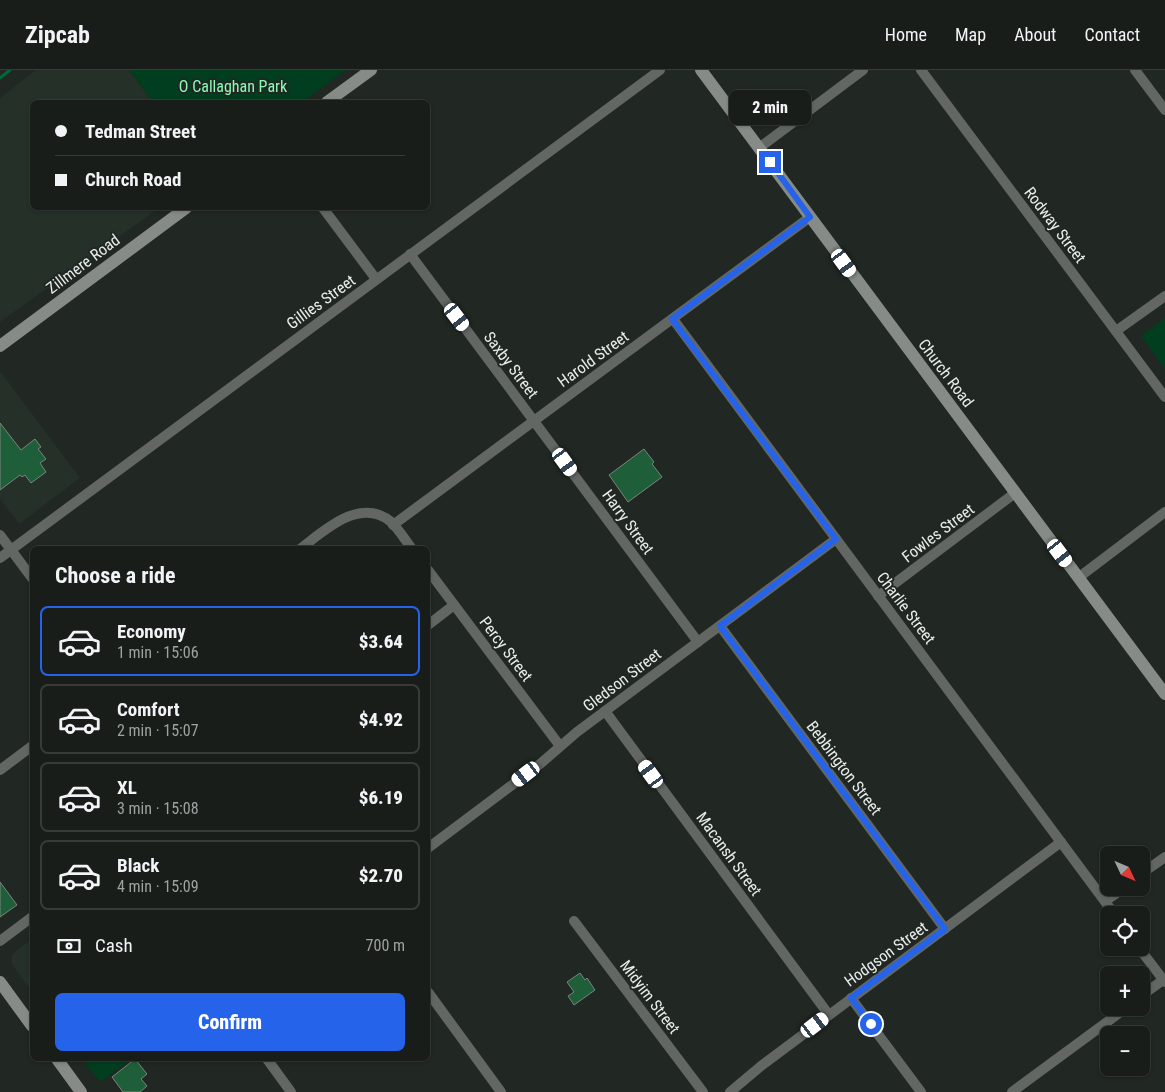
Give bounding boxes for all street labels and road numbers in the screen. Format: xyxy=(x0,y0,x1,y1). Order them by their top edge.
street label: Rodway Street xyxy=(1020,183,1090,267)
street label: Zillmere Road xyxy=(43,230,123,298)
street label: Gillies Street xyxy=(283,271,359,333)
street label: Harold Street xyxy=(554,327,632,391)
street label: Saxby Street xyxy=(480,328,542,402)
street label: Church Road xyxy=(914,335,978,411)
street label: Harry Street xyxy=(598,486,658,558)
street label: Fowles Street xyxy=(898,499,978,566)
street label: Charlie Street xyxy=(873,568,939,648)
street label: Percy Street xyxy=(475,613,537,685)
street label: Gledson Street xyxy=(579,644,665,716)
street label: Bebbington Street xyxy=(802,717,886,819)
street label: Macansh Street xyxy=(692,808,766,900)
street label: Hodgson Street xyxy=(841,917,931,990)
street label: Midyim Street xyxy=(616,956,684,1038)

